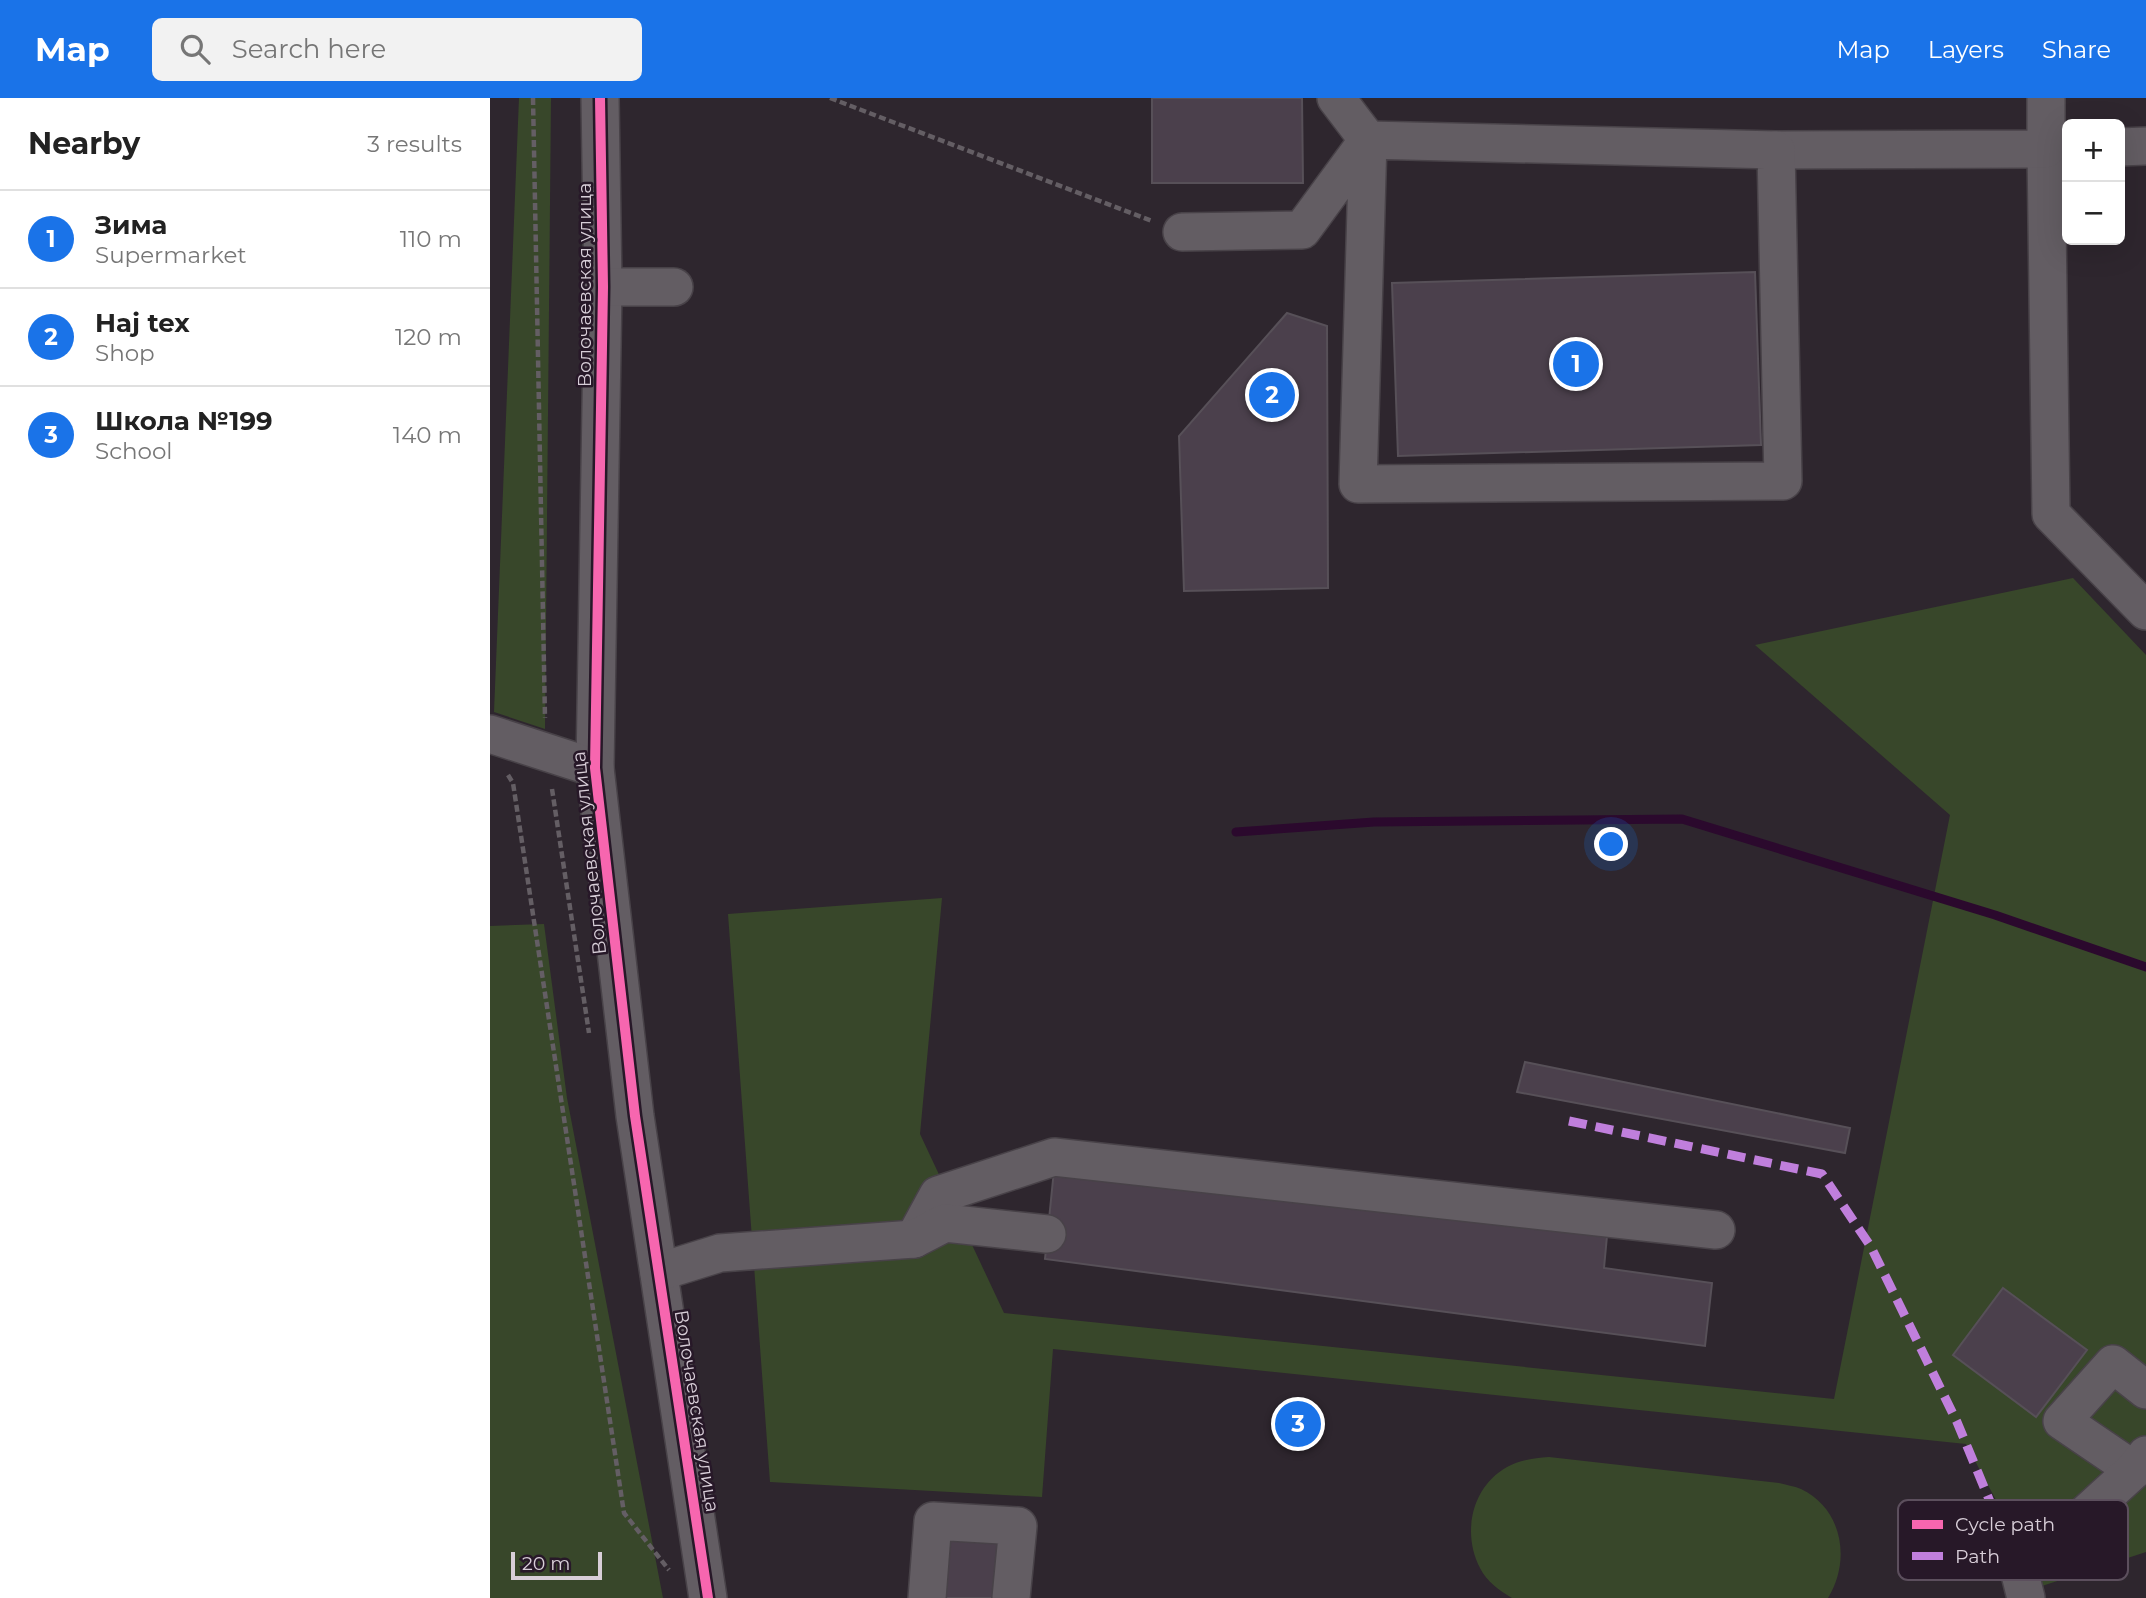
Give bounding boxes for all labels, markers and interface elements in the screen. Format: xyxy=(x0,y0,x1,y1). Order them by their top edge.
search box xyxy=(152,18,642,81)
text: Map xyxy=(35,29,110,69)
icon: search xyxy=(176,30,214,68)
text: Search here xyxy=(232,33,386,65)
text: Map xyxy=(1836,35,1890,64)
text: Layers xyxy=(1928,35,2004,64)
text: Share xyxy=(2042,35,2111,64)
map controls xyxy=(2062,119,2125,245)
button: + xyxy=(2062,119,2125,182)
text: Nearby xyxy=(28,125,140,162)
text: 3 results xyxy=(367,130,462,158)
button: − xyxy=(2062,182,2125,245)
street label: Волочаевская улица xyxy=(573,183,596,387)
text: Зима xyxy=(95,209,167,241)
text: 1 xyxy=(46,225,56,253)
text: 110 m xyxy=(400,225,462,253)
text: Supermarket xyxy=(95,241,247,269)
text: Haj tex xyxy=(95,307,190,339)
text: 2 xyxy=(44,323,58,351)
text: 120 m xyxy=(395,323,462,351)
pin: 1 xyxy=(1553,338,1599,390)
text: Shop xyxy=(95,339,155,367)
pin: 2 xyxy=(1249,369,1295,421)
text: Школа №199 xyxy=(95,405,273,437)
text: 3 xyxy=(44,421,58,449)
text: 140 m xyxy=(393,421,462,449)
text: School xyxy=(95,437,173,465)
street label: Волочаевская улица xyxy=(567,750,611,956)
your location xyxy=(1594,827,1628,861)
street label: Волочаевская улица xyxy=(670,1308,724,1514)
pin: 3 xyxy=(1275,1398,1321,1450)
legend xyxy=(1898,1500,2128,1580)
text: Cycle path xyxy=(1955,1513,2055,1536)
text: Path xyxy=(1955,1545,2000,1568)
scale bar xyxy=(511,1549,602,1581)
text: 20 m xyxy=(522,1552,570,1575)

